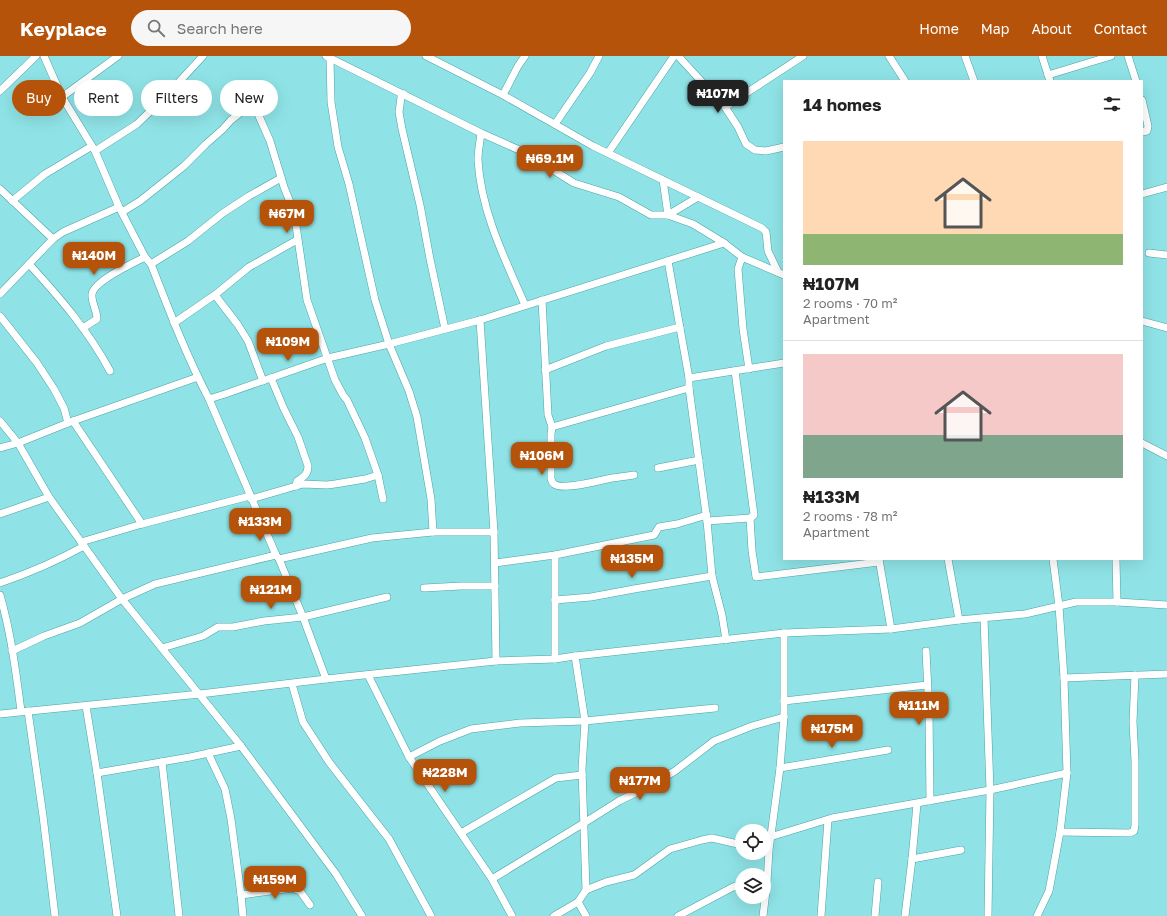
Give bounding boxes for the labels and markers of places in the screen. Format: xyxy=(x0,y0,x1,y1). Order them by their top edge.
pin: ₦107M xyxy=(690,80,746,114)
pin: ₦69.1M xyxy=(517,145,583,179)
pin: ₦67M xyxy=(263,200,311,234)
pin: ₦140M xyxy=(66,242,122,276)
pin: ₦109M xyxy=(260,328,316,362)
pin: ₦106M xyxy=(514,442,570,476)
pin: ₦133M xyxy=(232,508,288,542)
pin: ₦135M xyxy=(604,545,660,579)
pin: ₦121M xyxy=(243,576,299,610)
pin: ₦111M xyxy=(891,692,947,726)
pin: ₦175M xyxy=(804,715,860,749)
pin: ₦228M xyxy=(417,759,473,793)
pin: ₦177M xyxy=(612,767,668,801)
pin: ₦159M xyxy=(247,866,303,900)

